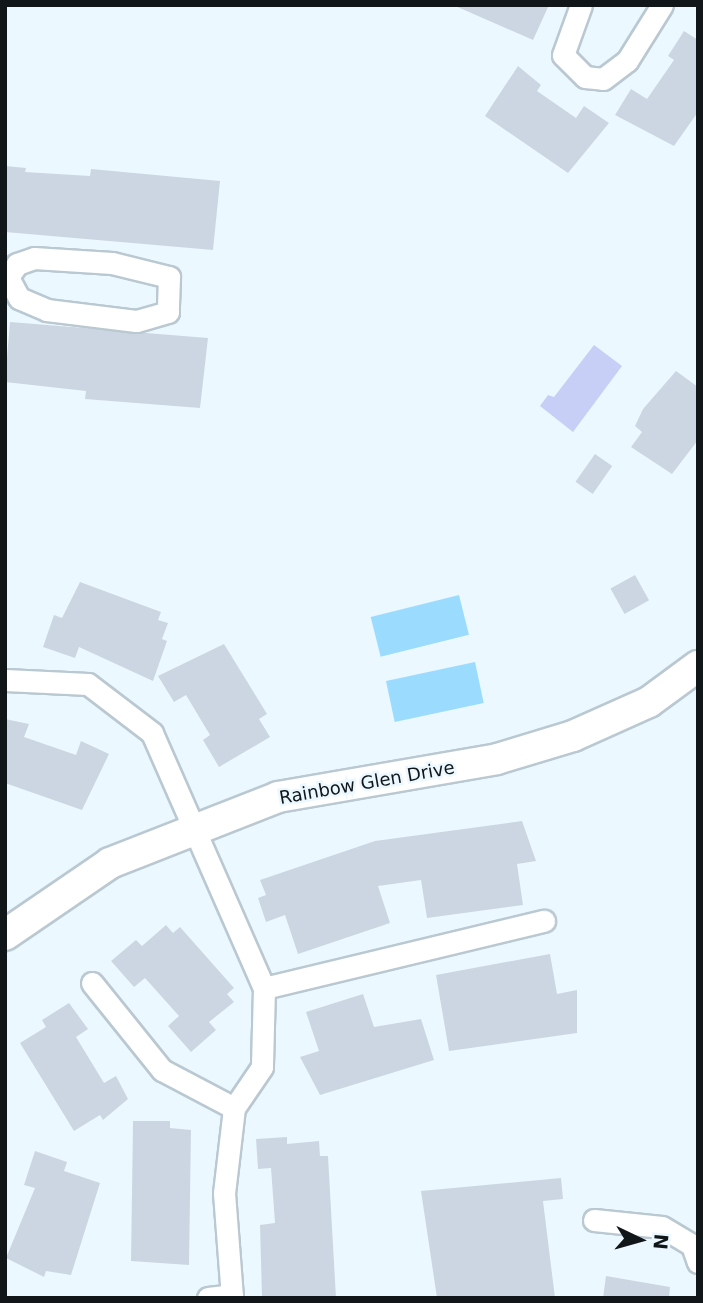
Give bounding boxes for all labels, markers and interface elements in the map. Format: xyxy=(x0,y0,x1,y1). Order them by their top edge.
street label: Rainbow Glen Drive xyxy=(278,757,456,809)
north arrow xyxy=(605,1205,675,1275)
text: N xyxy=(649,1233,673,1251)

